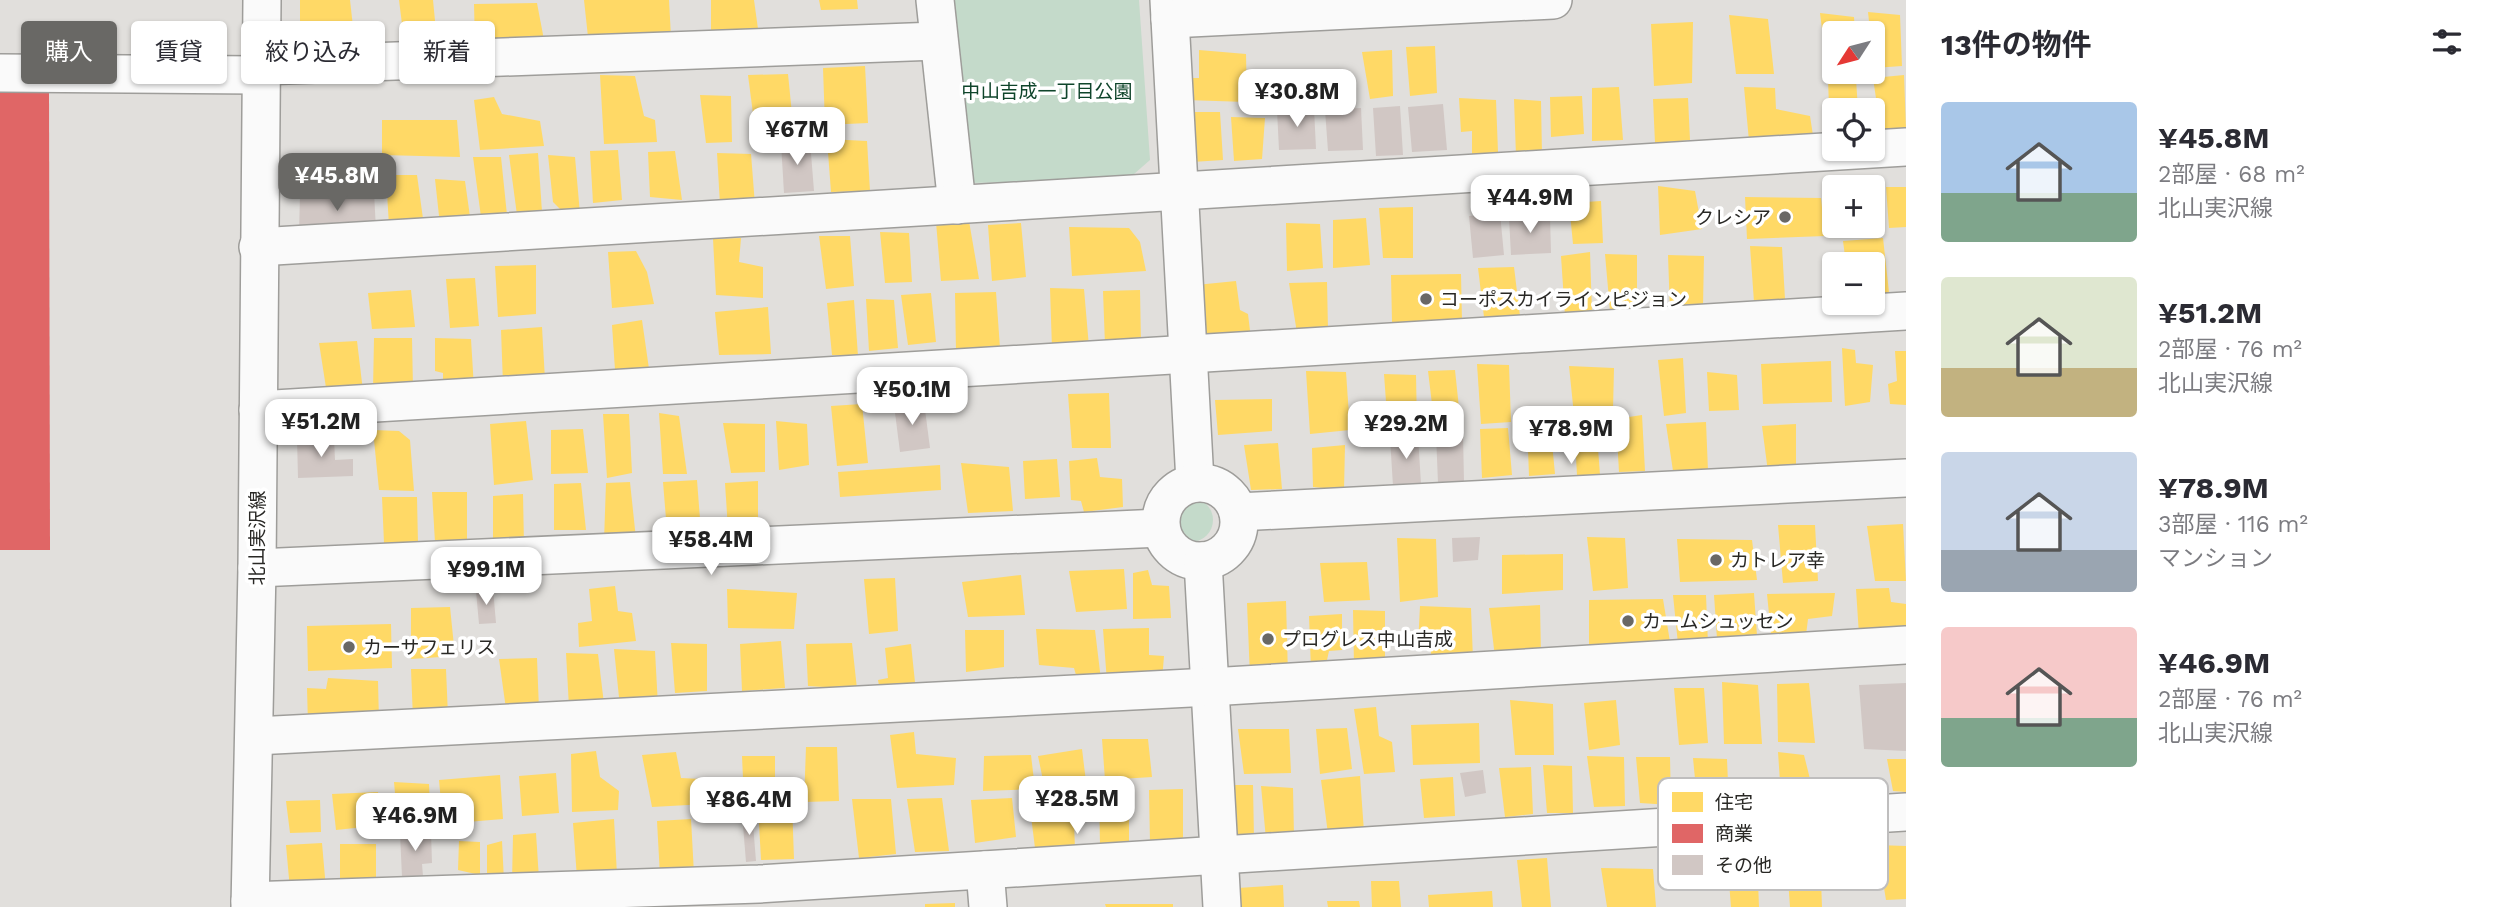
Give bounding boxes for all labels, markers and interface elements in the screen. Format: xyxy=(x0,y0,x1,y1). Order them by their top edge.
chip: 購入 xyxy=(21,21,117,84)
chip: 賃貸 xyxy=(131,21,227,84)
chip: 絞り込み xyxy=(241,21,385,84)
chip: 新着 xyxy=(399,21,495,84)
north arrow xyxy=(1822,21,1885,84)
map controls xyxy=(1822,21,1885,315)
icon: filters xyxy=(2428,23,2466,61)
text: 13件の物件 xyxy=(1941,27,2092,62)
pin: ¥30.8M xyxy=(1240,69,1354,129)
text: ¥30.8M xyxy=(1254,78,1340,105)
park label: 中山吉成一丁目公園 xyxy=(961,80,1133,103)
button: locate xyxy=(1822,98,1885,161)
pin: ¥67M xyxy=(756,108,838,167)
text: ¥67M xyxy=(765,116,829,143)
text: ¥45.8M xyxy=(2158,120,2270,155)
icon: home xyxy=(1997,130,2081,214)
pin: ¥45.8M xyxy=(280,154,394,213)
text: 2部屋 · 68 m² xyxy=(2158,161,2305,188)
text: ¥45.8M xyxy=(294,162,380,189)
button: + xyxy=(1822,175,1885,238)
pin: ¥44.9M xyxy=(1473,176,1587,235)
text: ¥44.9M xyxy=(1487,184,1573,211)
text: 北山実沢線 xyxy=(2158,195,2273,222)
place label: クレシア xyxy=(1695,206,1771,229)
marker: クレシア xyxy=(1777,209,1793,225)
button: − xyxy=(1822,252,1885,315)
place label: コーポスカイラインピジョン xyxy=(1440,288,1687,311)
marker: コーポスカイラインピジョン xyxy=(1418,291,1434,307)
text: ¥51.2M xyxy=(2158,295,2262,330)
icon: home xyxy=(1997,305,2081,389)
text: 2部屋 · 76 m² xyxy=(2158,336,2302,363)
pin: ¥50.1M xyxy=(855,368,969,427)
text: 北山実沢線 xyxy=(2158,370,2273,397)
text: ¥50.1M xyxy=(873,376,951,403)
pin: ¥51.2M xyxy=(264,400,378,459)
pin: ¥29.2M xyxy=(1349,402,1463,461)
pin: ¥78.9M xyxy=(1514,406,1628,466)
text: ¥51.2M xyxy=(281,408,361,435)
text: ¥29.2M xyxy=(1364,410,1448,437)
text: ¥78.9M xyxy=(1528,415,1614,442)
text: ¥78.9M xyxy=(2158,470,2269,505)
icon: home xyxy=(1997,480,2081,564)
street label: 北山実沢線 xyxy=(246,490,269,586)
text: 3部屋 · 116 m² xyxy=(2158,511,2308,538)
pin: ¥58.4M xyxy=(654,518,768,577)
text: ¥58.4M xyxy=(668,526,754,553)
text: マンション xyxy=(2158,545,2273,572)
pin: ¥99.1M xyxy=(429,548,543,607)
place label: カトレア幸 xyxy=(1730,549,1825,572)
marker: カトレア幸 xyxy=(1708,552,1724,568)
text: ¥99.1M xyxy=(447,556,525,583)
place label: カームシュッセン xyxy=(1642,610,1793,633)
marker: カームシュッセン xyxy=(1620,613,1636,629)
place label: プログレス中山吉成 xyxy=(1282,628,1453,651)
marker: プログレス中山吉成 xyxy=(1260,631,1276,647)
place label: カーサフェリス xyxy=(363,636,496,659)
marker: カーサフェリス xyxy=(341,639,357,655)
text: ¥46.9M xyxy=(2158,645,2270,680)
icon: home xyxy=(1997,655,2081,739)
text: 2部屋 · 76 m² xyxy=(2158,686,2302,713)
text: 北山実沢線 xyxy=(2158,720,2273,747)
pin: ¥28.5M xyxy=(1020,776,1134,836)
pin: ¥86.4M xyxy=(692,778,806,837)
legend xyxy=(1658,778,1888,890)
text: ¥28.5M xyxy=(1035,785,1119,812)
text: ¥86.4M xyxy=(706,786,792,813)
text: 住宅 xyxy=(1715,791,1753,814)
pin: ¥46.9M xyxy=(358,794,472,853)
text: ¥46.9M xyxy=(372,802,458,829)
text: 商業 xyxy=(1715,822,1753,845)
text: その他 xyxy=(1715,854,1772,877)

